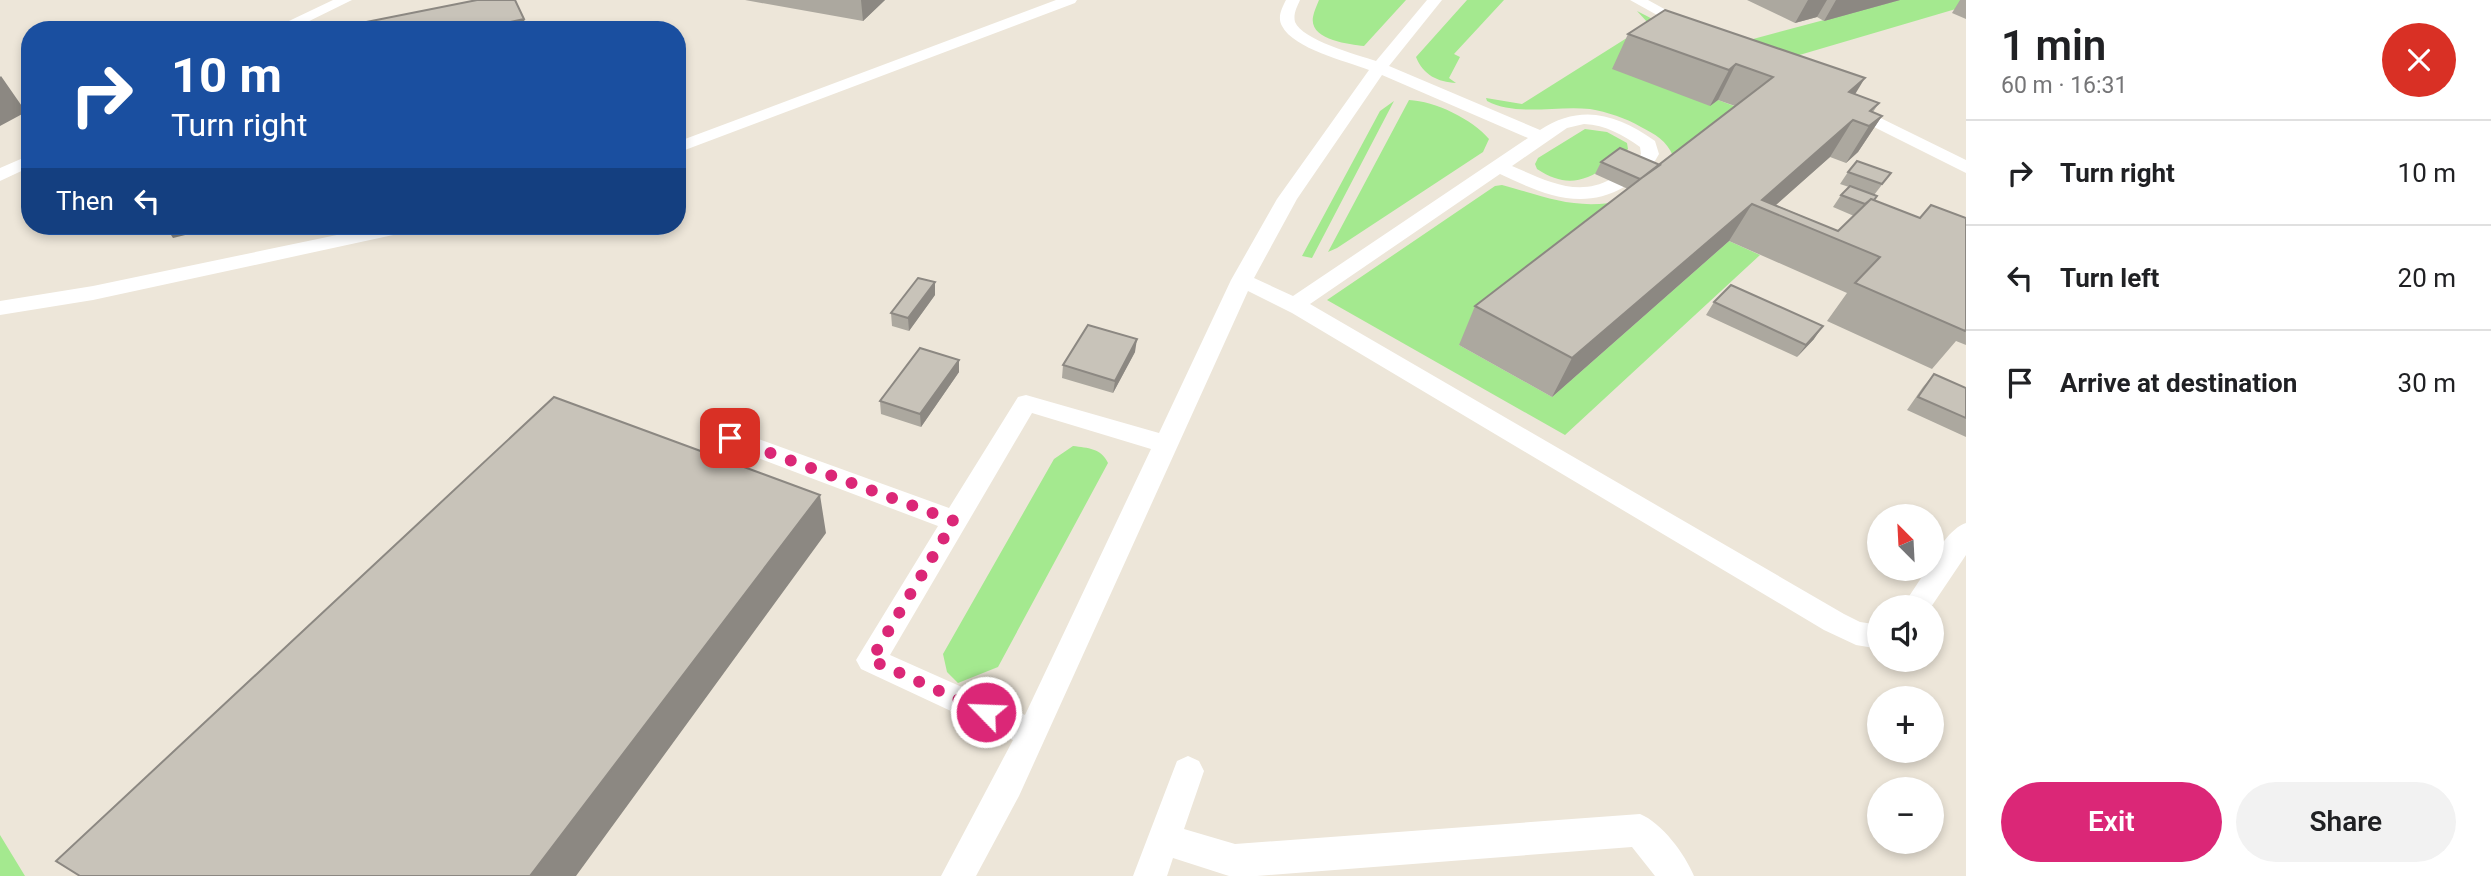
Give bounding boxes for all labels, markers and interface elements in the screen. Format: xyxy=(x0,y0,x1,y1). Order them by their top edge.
text: 1 min xyxy=(2001,21,2106,70)
button: close xyxy=(2382,23,2456,97)
text: 10 m xyxy=(171,47,282,104)
icon: right xyxy=(56,49,147,140)
text: 60 m · 16:31 xyxy=(2001,72,2127,99)
text: Turn right xyxy=(171,106,307,144)
icon: right xyxy=(2001,154,2039,192)
text: Turn right xyxy=(2060,158,2175,188)
text: 10 m xyxy=(2398,158,2456,188)
icon: left xyxy=(128,182,166,220)
text: Then xyxy=(56,186,114,216)
icon: left xyxy=(2001,259,2039,297)
text: Turn left xyxy=(2060,263,2159,293)
text: 20 m xyxy=(2398,263,2456,293)
icon: arrive xyxy=(2001,364,2039,402)
text: Arrive at destination xyxy=(2060,368,2297,398)
text: 30 m xyxy=(2398,368,2456,398)
pin xyxy=(700,408,760,468)
icon: arrive xyxy=(711,419,749,457)
north arrow xyxy=(1867,504,1944,581)
map controls xyxy=(1867,504,1944,854)
button: sound xyxy=(1867,595,1944,672)
position arrow xyxy=(949,675,1023,749)
button: + xyxy=(1867,686,1944,763)
button: − xyxy=(1867,777,1944,854)
button: Exit xyxy=(2001,782,2222,862)
button: Share xyxy=(2236,782,2456,862)

